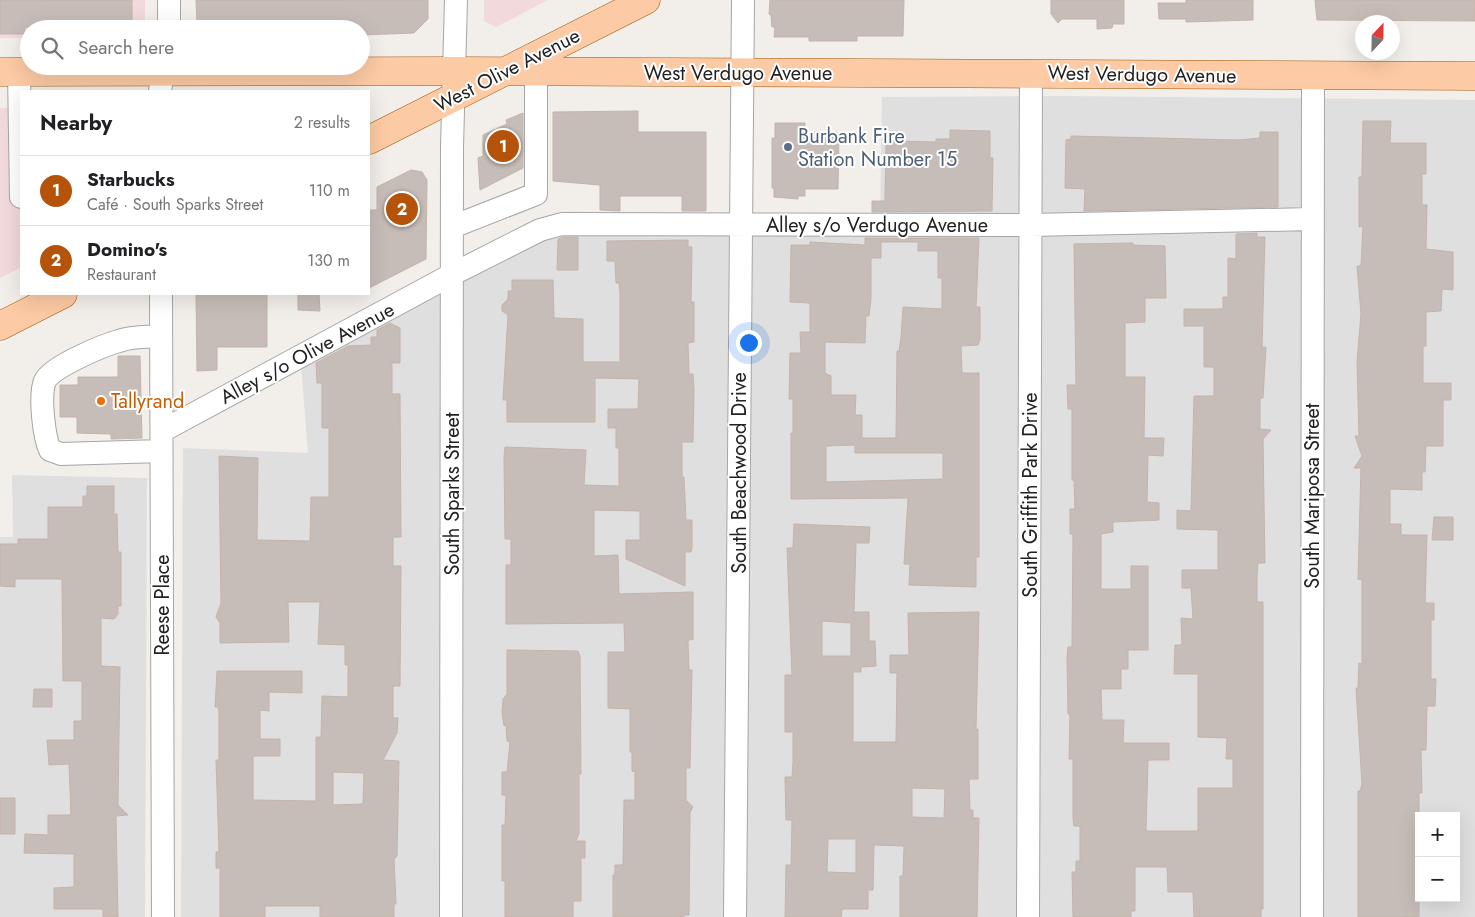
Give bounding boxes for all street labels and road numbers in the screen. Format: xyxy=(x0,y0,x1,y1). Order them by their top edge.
street label: West Olive Avenue xyxy=(429,21,585,120)
street label: West Verdugo Avenue xyxy=(1047,58,1237,91)
street label: West Verdugo Avenue xyxy=(644,59,832,88)
street label: Alley s/o Verdugo Avenue xyxy=(766,211,988,240)
street label: Alley s/o Olive Avenue xyxy=(215,295,400,412)
street label: South Beachwood Drive xyxy=(725,372,754,574)
street label: South Griffith Park Drive xyxy=(1016,392,1045,598)
street label: South Mariposa Street xyxy=(1298,403,1327,589)
street label: South Sparks Street xyxy=(438,412,467,576)
street label: Reese Place xyxy=(148,554,177,656)

